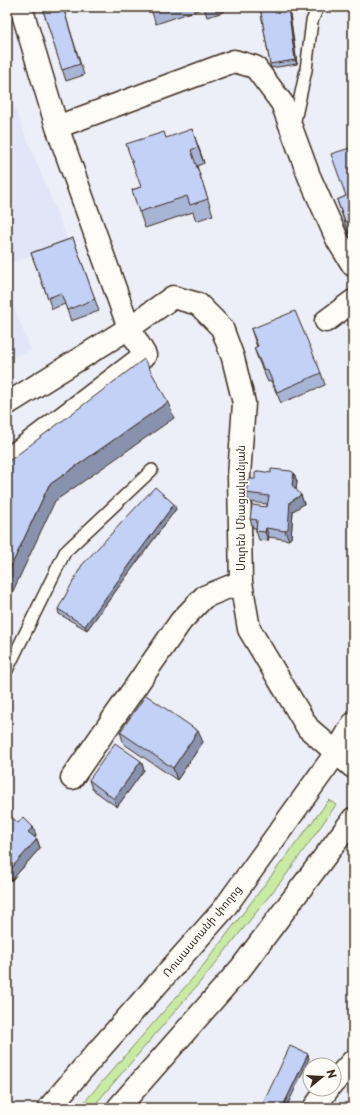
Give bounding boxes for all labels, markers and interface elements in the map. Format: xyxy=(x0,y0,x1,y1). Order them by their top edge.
street label: Սուրեն Մնացականյան xyxy=(232,445,249,571)
street label: Ռուսաստանի փողոց xyxy=(158,881,245,980)
north arrow xyxy=(302,1057,342,1097)
text: N xyxy=(323,1067,342,1081)

